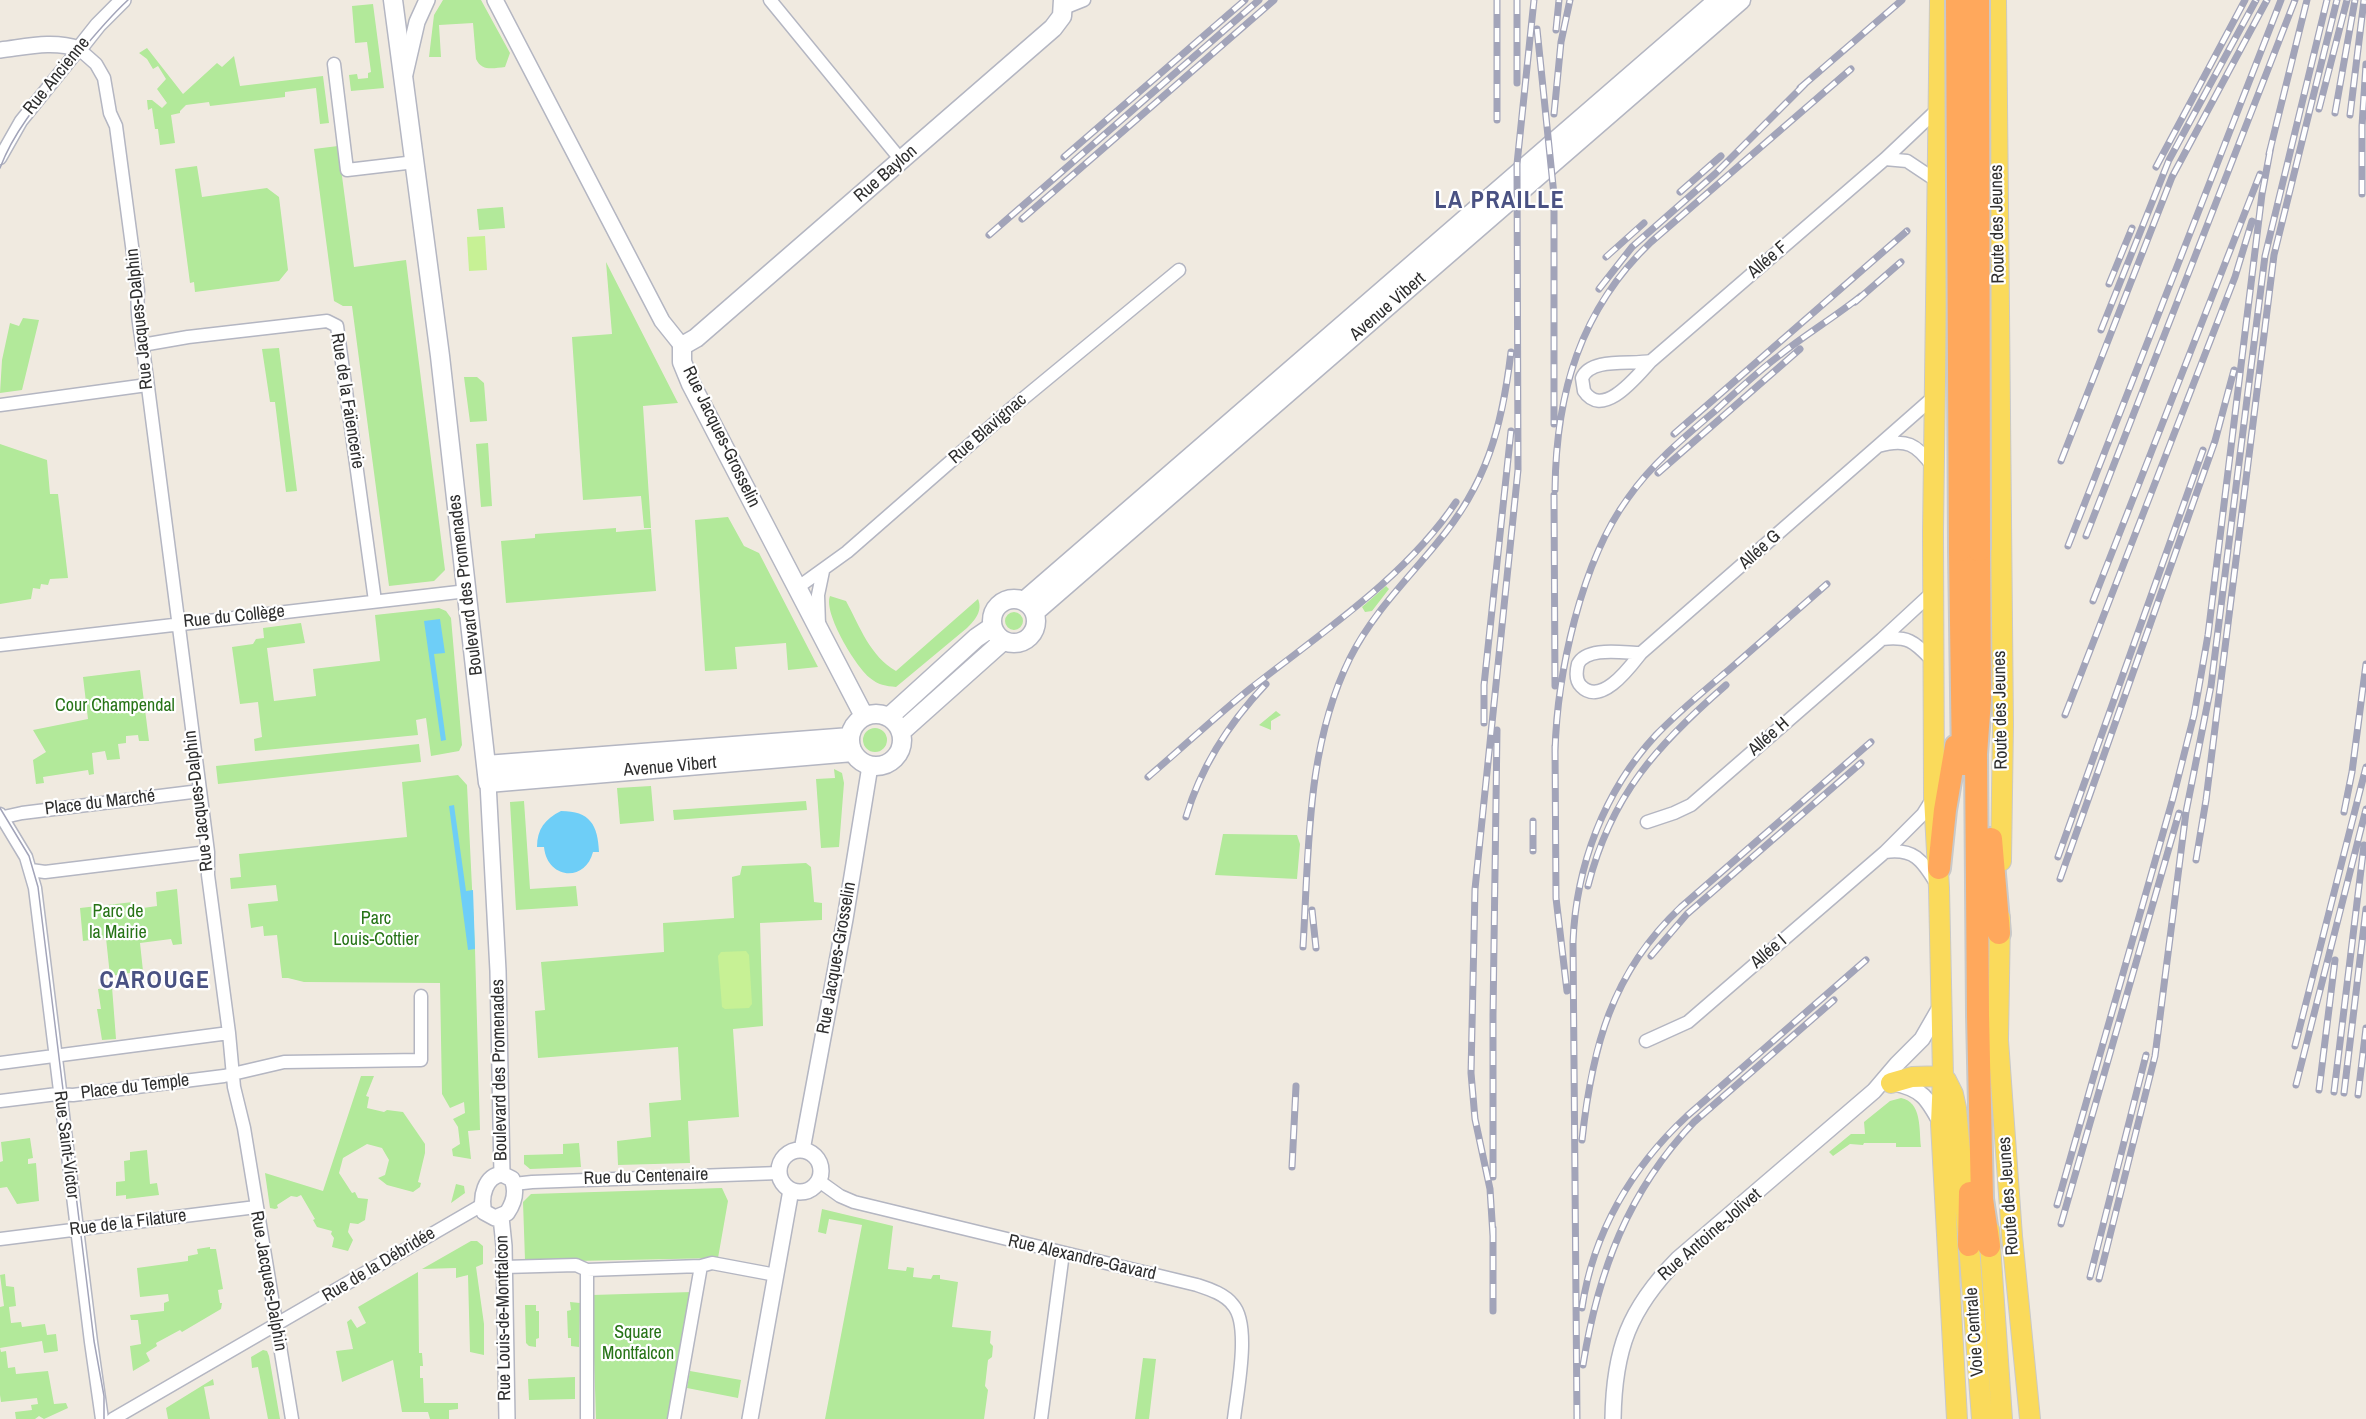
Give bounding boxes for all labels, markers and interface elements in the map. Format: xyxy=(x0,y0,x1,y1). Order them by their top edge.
street label: Rue Ancienne xyxy=(19,33,95,119)
street label: Rue Baylon xyxy=(850,141,922,207)
street label: Route des Jeunes xyxy=(1986,164,2010,284)
district label: LA PRAILLE xyxy=(1435,188,1565,216)
street label: Allée F xyxy=(1744,237,1792,283)
street label: Rue Jacques-Dalphin xyxy=(122,247,158,391)
street label: Avenue Vibert xyxy=(1346,268,1430,346)
street label: Rue de la Faïencerie xyxy=(326,332,368,470)
street label: Rue Jacques-Grosselin xyxy=(677,363,765,511)
street label: Rue Blavignac xyxy=(945,389,1031,469)
street label: Boulevard des Promenades xyxy=(444,493,488,677)
street label: Allée G xyxy=(1735,526,1785,574)
street label: Rue du Collège xyxy=(182,601,286,633)
street label: Route des Jeunes xyxy=(1989,650,2013,770)
park label: Cour Champendal xyxy=(55,695,175,717)
street label: Allée H xyxy=(1744,713,1794,761)
street label: Rue Jacques-Dalphin xyxy=(180,729,218,873)
street label: Avenue Vibert xyxy=(623,752,717,782)
street label: Place du Marché xyxy=(44,786,156,820)
street label: Rue Jacques-Grosselin xyxy=(813,880,861,1036)
park label: Parc de la Mairie xyxy=(89,901,147,944)
park label: Parc Louis-Cottier xyxy=(333,908,419,950)
street label: Allée I xyxy=(1746,930,1792,974)
district label: CAROUGE xyxy=(99,968,211,996)
street label: Boulevard des Promenades xyxy=(488,979,512,1161)
street label: Place du Temple xyxy=(80,1070,190,1104)
street label: Rue Saint-Victor xyxy=(49,1090,83,1200)
street label: Route des Jeunes xyxy=(1994,1136,2024,1256)
street label: Rue du Centenaire xyxy=(583,1164,709,1190)
street label: Rue Antoine-Jolivet xyxy=(1654,1184,1766,1286)
street label: Rue de la Filature xyxy=(68,1205,188,1241)
street label: Rue Jacques-Dalphin xyxy=(245,1209,291,1353)
street label: Rue de la Débridée xyxy=(319,1223,439,1307)
street label: Rue Alexandre-Gavard xyxy=(1006,1230,1158,1286)
street label: Rue Louis-de-Montfalcon xyxy=(492,1235,516,1401)
street label: Voie Centrale xyxy=(1961,1287,1989,1377)
park label: Square Montfalcon xyxy=(602,1322,674,1364)

